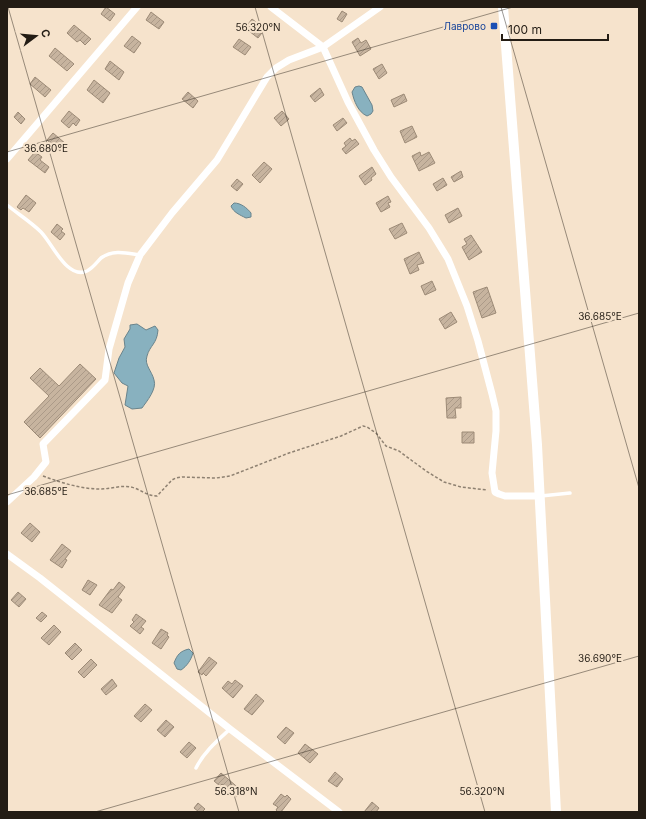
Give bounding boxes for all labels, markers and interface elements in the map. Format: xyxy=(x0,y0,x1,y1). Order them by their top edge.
north arrow xyxy=(16,16,56,56)
scale bar xyxy=(502,16,608,42)
place label: Лаврово xyxy=(443,20,486,32)
text: 56.320°N xyxy=(235,21,281,33)
marker: Лаврово xyxy=(489,21,499,31)
text: 100 m xyxy=(508,22,542,37)
text: С xyxy=(38,27,53,39)
text: 36.680°E xyxy=(24,142,68,154)
text: 36.685°E xyxy=(578,310,622,322)
text: 36.685°E xyxy=(24,485,68,497)
text: 36.690°E xyxy=(578,652,622,664)
text: 56.318°N xyxy=(215,785,257,797)
text: 56.320°N xyxy=(459,785,505,797)

